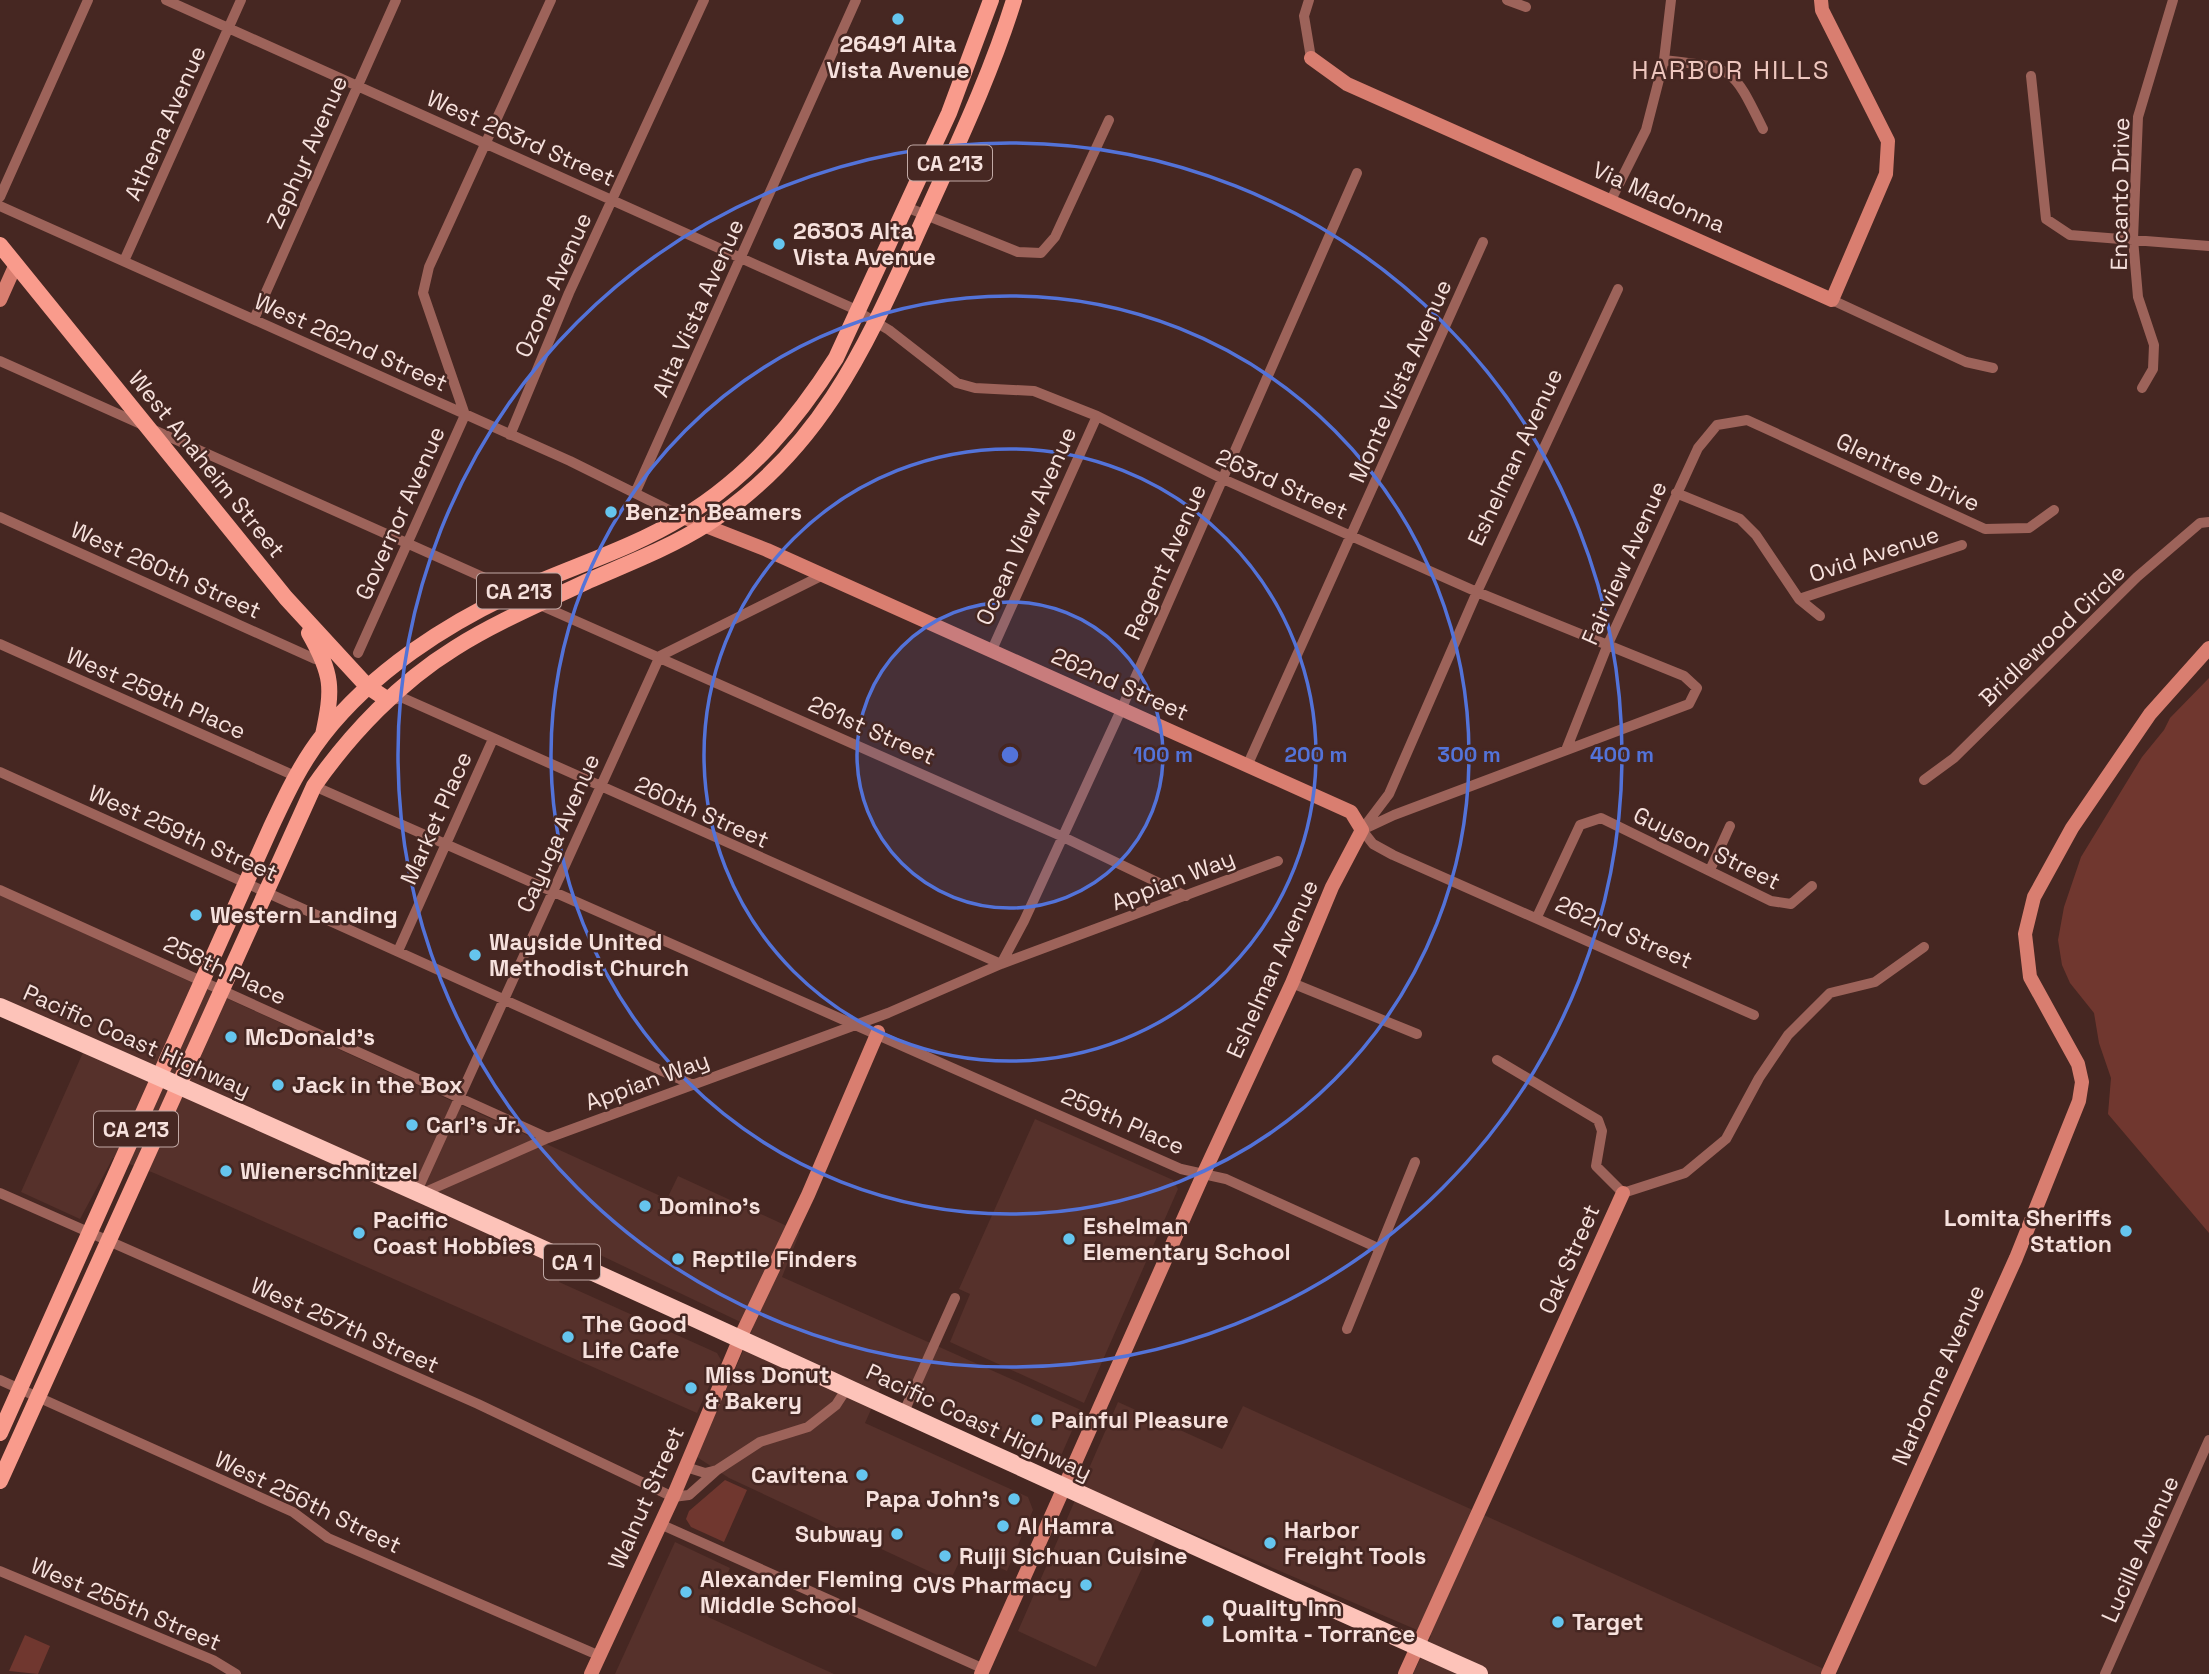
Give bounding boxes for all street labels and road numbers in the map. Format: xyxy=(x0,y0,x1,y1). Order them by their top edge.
street label: Athena Avenue xyxy=(117,41,213,205)
street label: Zephyr Avenue xyxy=(260,71,354,233)
street label: West 263rd Street xyxy=(422,83,620,193)
street label: Encanto Drive xyxy=(2104,117,2136,271)
road number: CA 213 xyxy=(908,146,992,180)
street label: Via Madonna xyxy=(1588,154,1730,240)
street label: Ozone Avenue xyxy=(508,208,598,362)
street label: Alta Vista Avenue xyxy=(645,214,751,402)
street label: Monte Vista Avenue xyxy=(1342,275,1458,487)
street label: West 262nd Street xyxy=(250,286,452,398)
street label: Eshelman Avenue xyxy=(1461,363,1569,551)
street label: West Anaheim Street xyxy=(122,364,292,564)
street label: Governor Avenue xyxy=(348,421,452,605)
street label: Ocean View Avenue xyxy=(969,422,1083,630)
street label: Glentree Drive xyxy=(1831,426,1985,518)
street label: 263rd Street xyxy=(1211,442,1353,526)
street label: Fairview Avenue xyxy=(1574,476,1674,650)
street label: Regent Avenue xyxy=(1117,479,1213,645)
street label: West 260th Street xyxy=(66,515,266,625)
street label: Ovid Avenue xyxy=(1805,519,1943,589)
street label: Bridlewood Circle xyxy=(1972,557,2132,713)
road number: CA 213 xyxy=(477,574,561,608)
street label: West 259th Place xyxy=(61,640,251,746)
street label: 262nd Street xyxy=(1047,640,1193,728)
street label: 261st Street xyxy=(804,689,940,771)
street label: Market Place xyxy=(393,747,479,889)
street label: Cayuga Avenue xyxy=(510,749,606,917)
street label: 260th Street xyxy=(630,769,774,855)
street label: West 259th Street xyxy=(84,778,282,888)
street label: Guyson Street xyxy=(1629,799,1785,897)
street label: Appian Way xyxy=(1107,843,1239,917)
street label: Eshelman Avenue xyxy=(1219,875,1325,1063)
street label: 262nd Street xyxy=(1551,888,1697,976)
street label: 258th Place xyxy=(159,928,291,1012)
street label: Pacific Coast Highway xyxy=(19,977,255,1105)
street label: Appian Way xyxy=(581,1045,713,1117)
street label: 259th Place xyxy=(1057,1080,1189,1162)
road number: CA 213 xyxy=(94,1112,178,1146)
street label: Oak Street xyxy=(1531,1199,1607,1319)
road number: CA 1 xyxy=(544,1244,600,1280)
street label: West 257th Street xyxy=(246,1270,444,1380)
street label: Narbonne Avenue xyxy=(1885,1280,1991,1470)
street label: Pacific Coast Highway xyxy=(861,1356,1097,1488)
street label: Walnut Street xyxy=(601,1422,691,1574)
street label: West 256th Street xyxy=(210,1444,406,1560)
street label: Lucille Avenue xyxy=(2094,1471,2186,1627)
street label: West 255th Street xyxy=(26,1550,226,1658)

